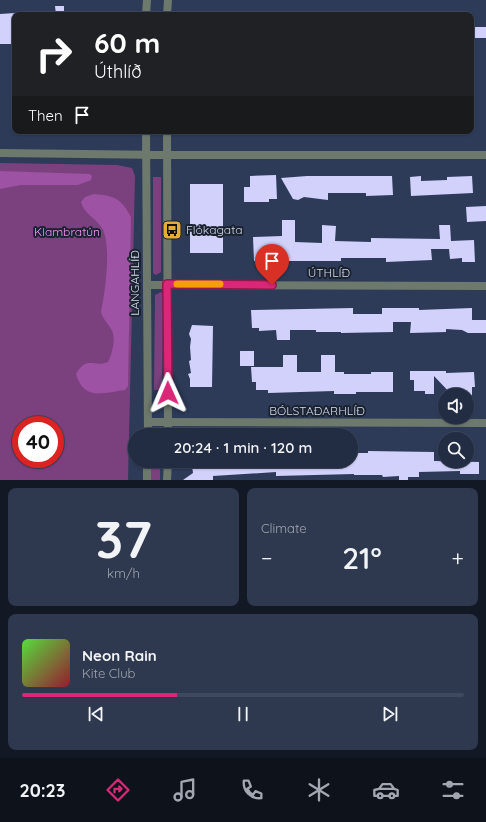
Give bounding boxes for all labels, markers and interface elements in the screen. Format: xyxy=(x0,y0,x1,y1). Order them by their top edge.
text: 60 m xyxy=(94,25,160,60)
icon: right xyxy=(28,28,80,80)
text: Úthlíð xyxy=(94,60,141,83)
icon: arrive xyxy=(71,104,93,126)
text: Then xyxy=(28,106,63,125)
bus stop icon: Flókagata xyxy=(161,219,183,241)
place label: Flókagata xyxy=(186,222,243,237)
park label: Klambratún xyxy=(34,224,100,239)
pin xyxy=(255,244,289,285)
street label: LANGAHLÍÐ xyxy=(127,250,142,316)
icon: arrive xyxy=(261,250,283,272)
street label: ÚTHLÍÐ xyxy=(308,265,351,280)
position arrow xyxy=(147,372,189,414)
map controls xyxy=(438,388,474,468)
button: sound xyxy=(438,388,474,424)
street label: BÓLSTAÐARHLÍÐ xyxy=(269,403,365,418)
speed limit sign: 40 xyxy=(12,416,64,468)
button: search xyxy=(438,432,474,468)
text: 20:24 · 1 min · 120 m xyxy=(174,438,312,457)
text: 37 xyxy=(95,506,152,571)
text: Climate xyxy=(261,520,307,536)
text: 21° xyxy=(342,539,382,577)
text: − xyxy=(261,544,272,572)
text: + xyxy=(452,544,464,572)
text: km/h xyxy=(107,565,140,581)
text: Neon Rain xyxy=(82,646,157,665)
text: Kite Club xyxy=(82,665,135,681)
icon: previous xyxy=(85,703,107,725)
icon: pause xyxy=(232,703,254,725)
icon: next xyxy=(379,703,401,725)
icon: directions xyxy=(104,776,132,804)
icon: music xyxy=(171,776,199,804)
icon: phone xyxy=(238,776,266,804)
icon: climate xyxy=(305,776,333,804)
icon: car xyxy=(372,776,400,804)
icon: filters xyxy=(439,776,467,804)
text: 20:23 xyxy=(19,779,66,802)

